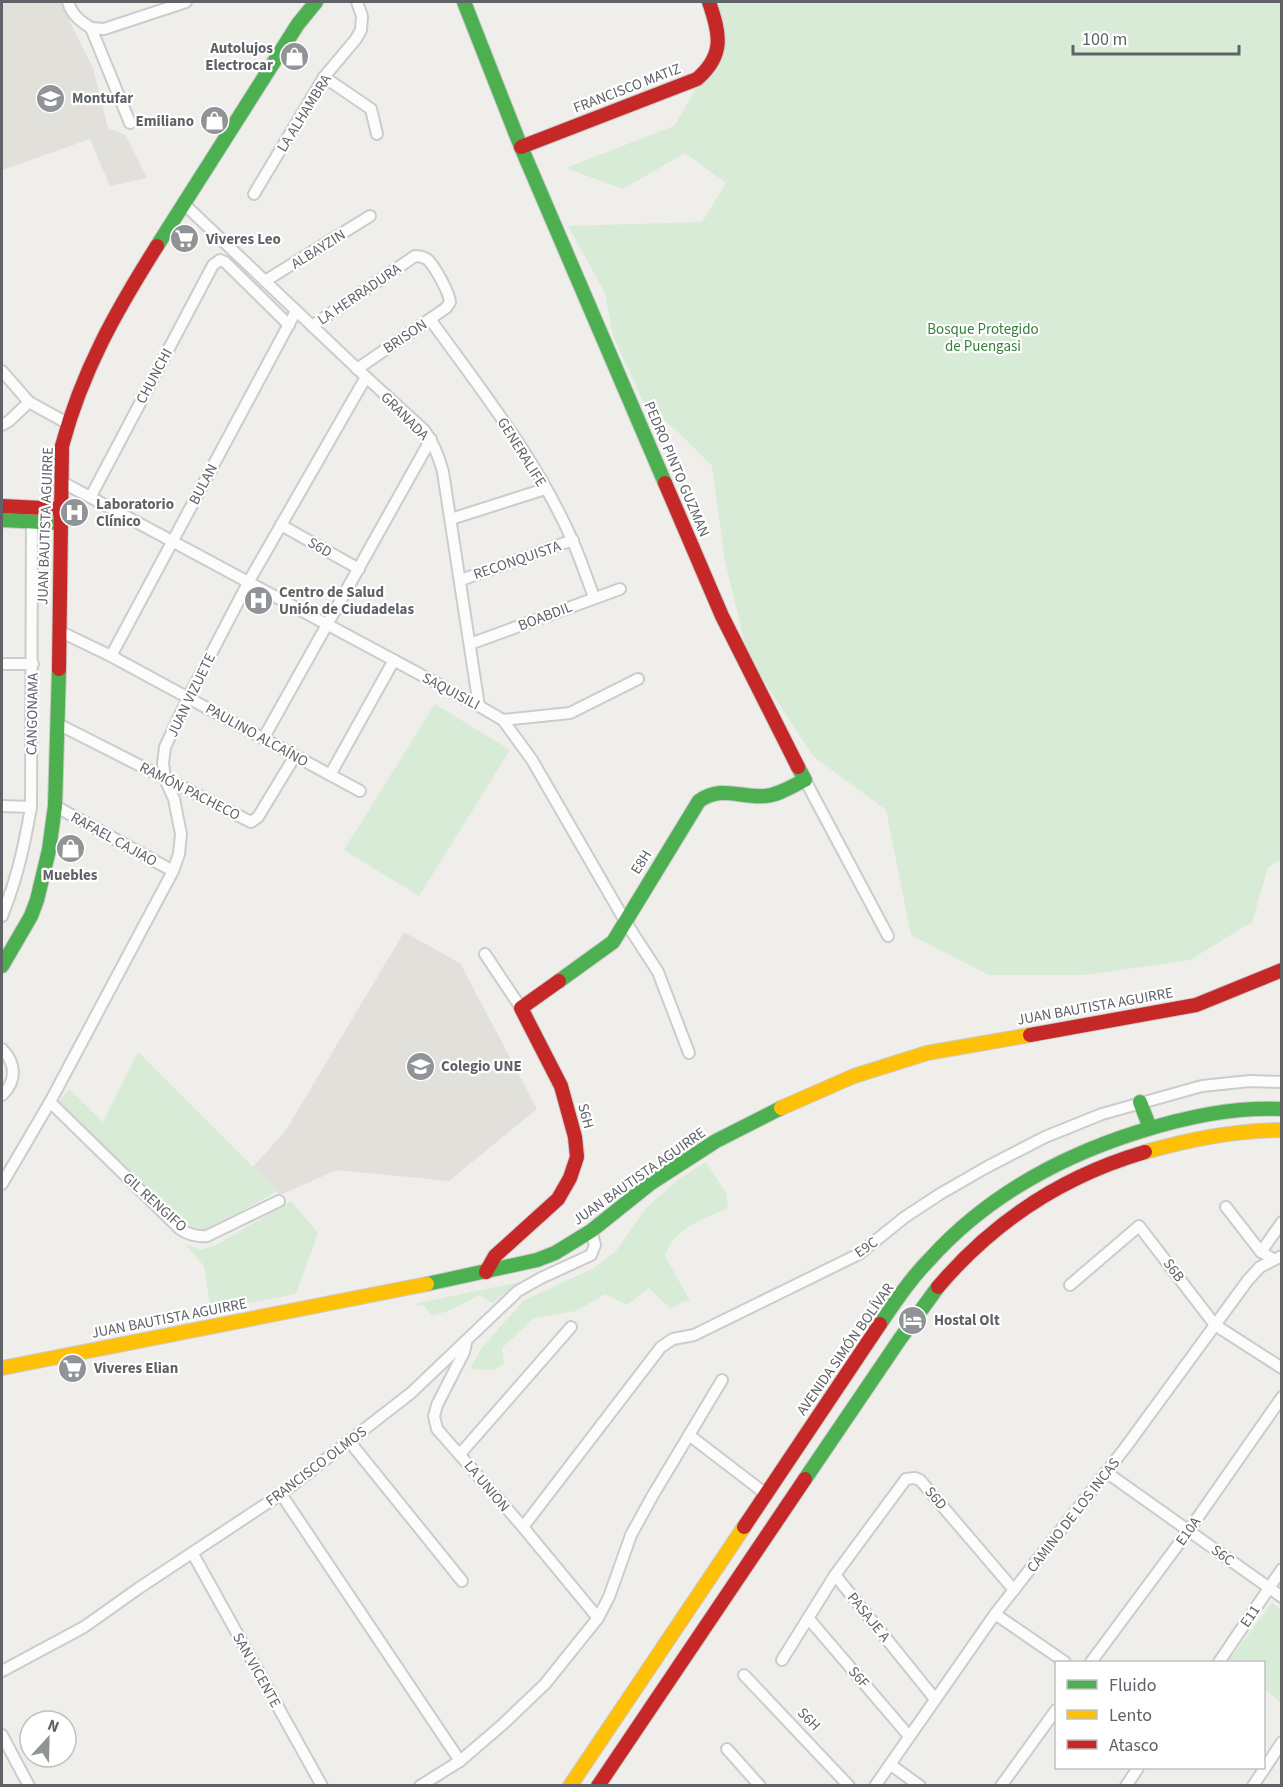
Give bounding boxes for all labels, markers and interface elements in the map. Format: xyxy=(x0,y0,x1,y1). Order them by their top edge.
scale bar xyxy=(1073,18,1240,56)
text: 100 m xyxy=(1082,27,1127,52)
place label: Autolujos Electrocar xyxy=(205,38,273,76)
shop icon: Autolujos Electrocar xyxy=(278,41,310,73)
street label: FRANCISCO MATIZ xyxy=(570,58,684,119)
street label: LA ALHAMBRA xyxy=(272,70,337,156)
school or university icon: Montufar xyxy=(35,82,67,114)
place label: Montufar xyxy=(72,88,133,109)
shop icon: Emiliano xyxy=(199,105,231,137)
place label: Emiliano xyxy=(136,111,194,132)
supermarket icon: Viveres Leo xyxy=(169,223,201,255)
street label: ALBAYZIN xyxy=(287,224,350,274)
place label: Viveres Leo xyxy=(205,229,281,250)
street label: LA HERRADURA xyxy=(313,258,406,330)
street label: BRISON xyxy=(379,314,431,359)
park label: Bosque Protegido de Puengasi xyxy=(927,319,1039,357)
street label: CHUNCHI xyxy=(131,345,178,408)
street label: GRANADA xyxy=(376,387,434,446)
street label: PEDRO PINTO GUZMAN xyxy=(638,398,715,540)
street label: GENERALIFE xyxy=(492,414,551,491)
street label: JUAN BAUTISTA AGUIRRE xyxy=(32,447,59,605)
street label: BULAN xyxy=(184,460,223,508)
place label: Laboratorio Clínico xyxy=(96,494,174,532)
hospital icon: Laboratorio Clínico xyxy=(59,497,91,529)
street label: S6D xyxy=(304,532,336,563)
street label: RECONQUISTA xyxy=(471,535,564,585)
place label: Centro de Salud Unión de Ciudadelas xyxy=(279,582,414,620)
hospital icon: Centro de Salud Unión de Ciudadelas xyxy=(242,585,274,617)
street label: BOABDIL xyxy=(515,597,575,636)
street label: JUAN VIZUETE xyxy=(162,650,221,741)
street label: SAQUISILI xyxy=(418,667,483,715)
street label: CANGONAMA xyxy=(21,672,44,755)
street label: PAULINO ALCAÍNO xyxy=(202,698,312,772)
street label: RAMÓN PACHECO xyxy=(136,757,244,826)
street label: RAFAEL CAJIAO xyxy=(67,807,161,872)
shop icon: Muebles xyxy=(54,832,86,864)
street label: E8H xyxy=(626,846,657,878)
place label: Muebles xyxy=(42,865,98,886)
street label: JUAN BAUTISTA AGUIRRE xyxy=(1015,982,1175,1031)
school or university icon: Colegio UNE xyxy=(404,1050,436,1082)
place label: Colegio UNE xyxy=(441,1056,522,1077)
street label: S6H xyxy=(572,1101,599,1131)
street label: JUAN BAUTISTA AGUIRRE xyxy=(569,1122,710,1230)
street label: GIL RENGIFO xyxy=(118,1168,191,1237)
street label: E9C xyxy=(850,1232,882,1263)
street label: S6B xyxy=(1158,1254,1189,1286)
street label: AVENIDA SIMÓN BOLÍVAR xyxy=(792,1279,899,1420)
street label: JUAN BAUTISTA AGUIRRE xyxy=(90,1293,249,1344)
hotel icon: Hostal Olt xyxy=(897,1304,929,1336)
place label: Hostal Olt xyxy=(934,1310,1000,1331)
supermarket icon: Viveres Elian xyxy=(57,1352,89,1384)
place label: Viveres Elian xyxy=(93,1358,178,1379)
street label: FRANCISCO OLMOS xyxy=(261,1421,371,1511)
street label: CAMINO DE LOS INCAS xyxy=(1022,1453,1125,1577)
street label: LA UNION xyxy=(459,1456,514,1517)
street label: S6D xyxy=(920,1482,952,1515)
street label: E10A xyxy=(1171,1512,1206,1550)
street label: S6C xyxy=(1207,1540,1239,1571)
street label: PASAJE A xyxy=(842,1588,896,1647)
street label: E11 xyxy=(1235,1601,1266,1632)
street label: SAN VICENTE xyxy=(227,1629,286,1712)
legend xyxy=(1055,1661,1265,1769)
street label: S6F xyxy=(843,1662,874,1693)
text: Fluido xyxy=(1109,1673,1156,1698)
street label: S6H xyxy=(792,1703,825,1736)
text: Lento xyxy=(1109,1703,1152,1728)
north arrow xyxy=(18,1709,78,1769)
text: N xyxy=(44,1714,62,1738)
text: Atasco xyxy=(1109,1733,1158,1758)

